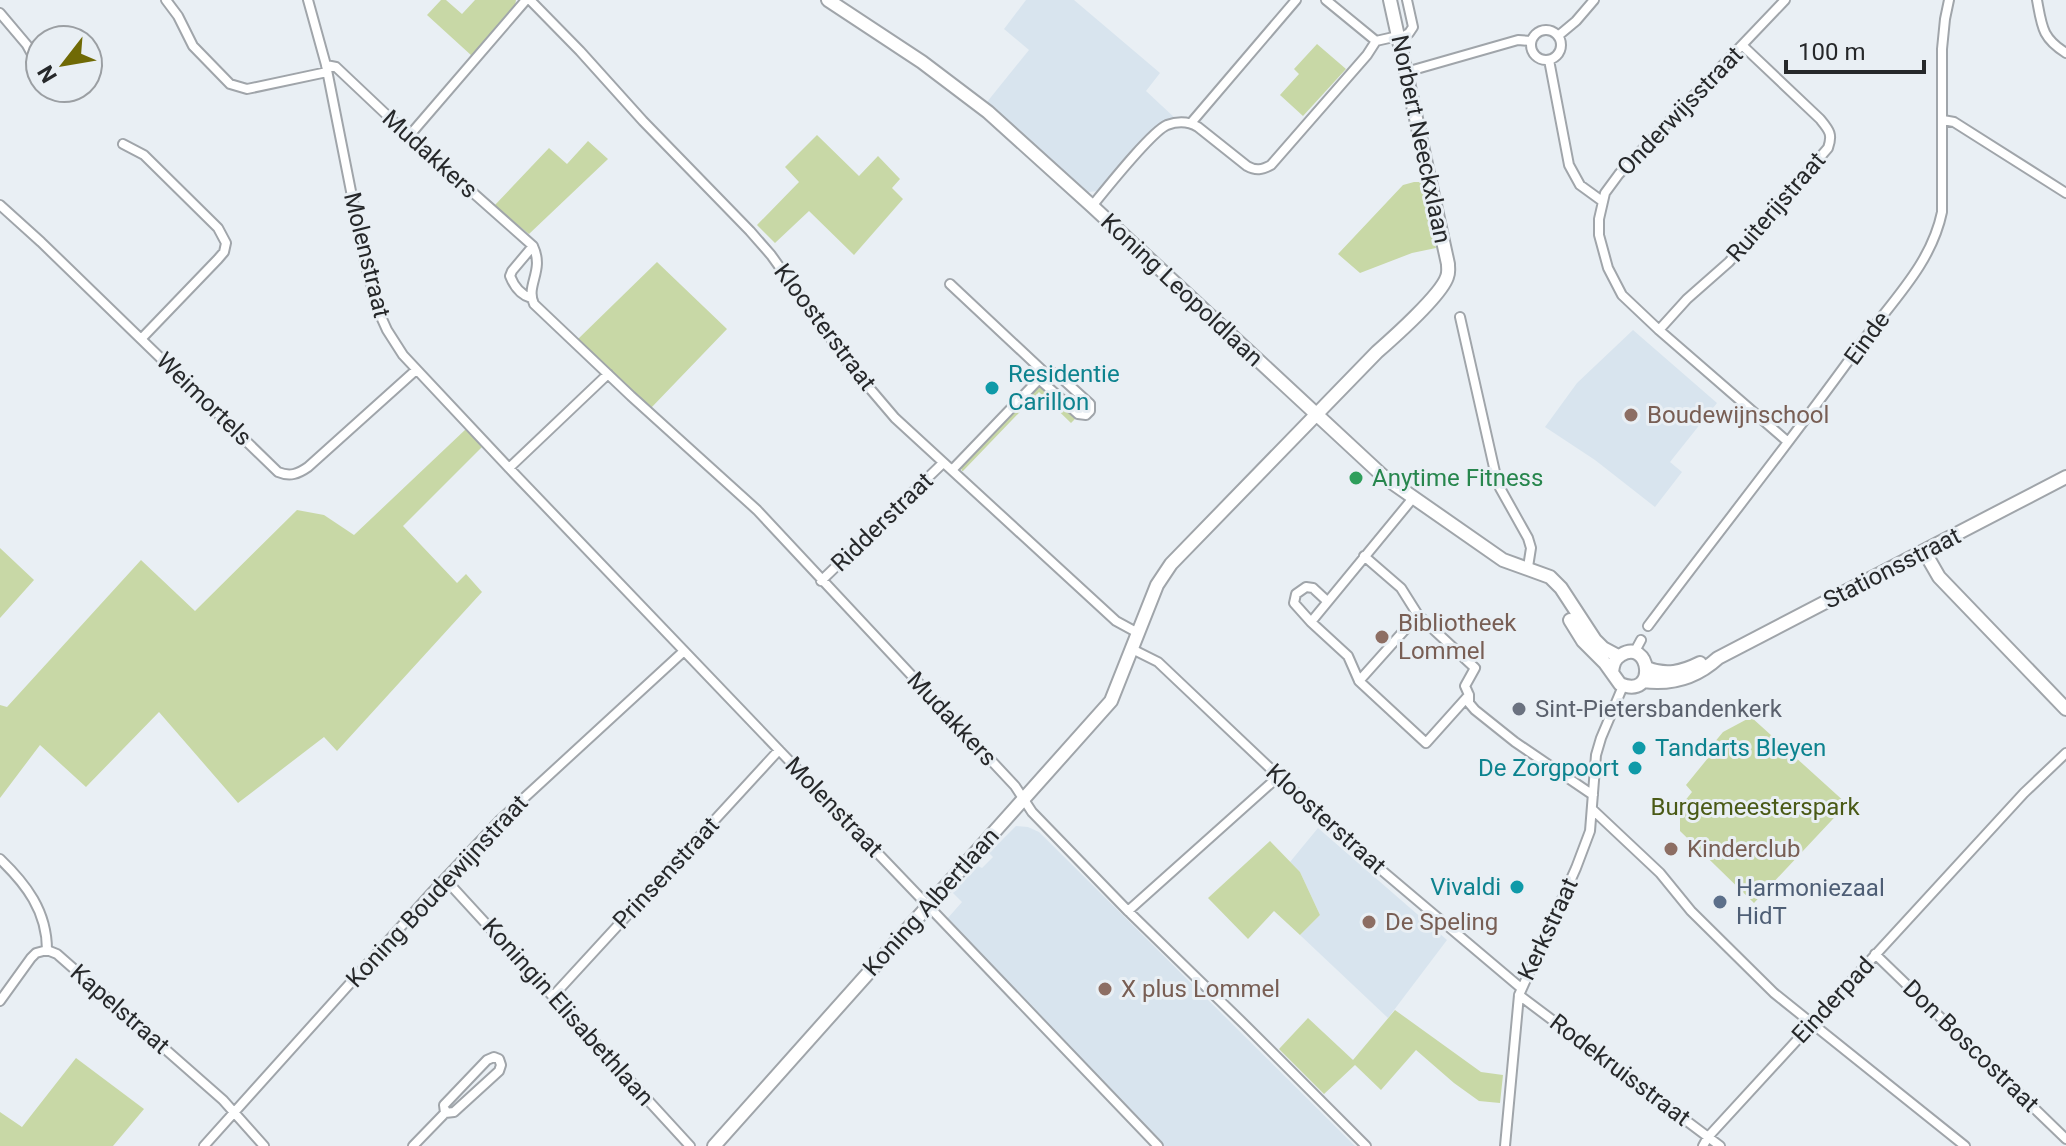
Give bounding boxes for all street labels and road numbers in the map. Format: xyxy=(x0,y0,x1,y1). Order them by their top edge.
street label: Norbert Neeckxlaan xyxy=(1385,32,1457,246)
street label: Onderwijsstraat xyxy=(1611,41,1749,181)
street label: Mudakkers xyxy=(377,104,483,204)
street label: Ruiterijstraat xyxy=(1721,146,1831,268)
street label: Molenstraat xyxy=(338,189,396,321)
street label: Koning Leopoldlaan xyxy=(1095,208,1269,372)
street label: Kloosterstraat xyxy=(768,258,882,396)
street label: Einde xyxy=(1838,306,1896,370)
street label: Weimortels xyxy=(150,347,258,451)
street label: Ridderstraat xyxy=(825,467,939,577)
street label: Stationsstraat xyxy=(1819,521,1965,615)
street label: Mudakkers xyxy=(901,666,1003,772)
street label: Molenstraat xyxy=(779,751,889,863)
street label: Kloosterstraat xyxy=(1260,758,1392,880)
street label: Koning Boudewijnstraat xyxy=(340,789,534,993)
street label: Prinsenstraat xyxy=(607,811,725,935)
street label: Koning Albertlaan xyxy=(857,822,1005,982)
street label: Kerkstraat xyxy=(1512,873,1584,985)
street label: Koningin Elisabethlaan xyxy=(476,913,660,1111)
street label: Einderpad xyxy=(1786,951,1880,1049)
street label: Kapelstraat xyxy=(65,958,175,1060)
street label: Don Boscostraat xyxy=(1897,974,2045,1118)
street label: Rodekruisstraat xyxy=(1544,1008,1696,1132)

